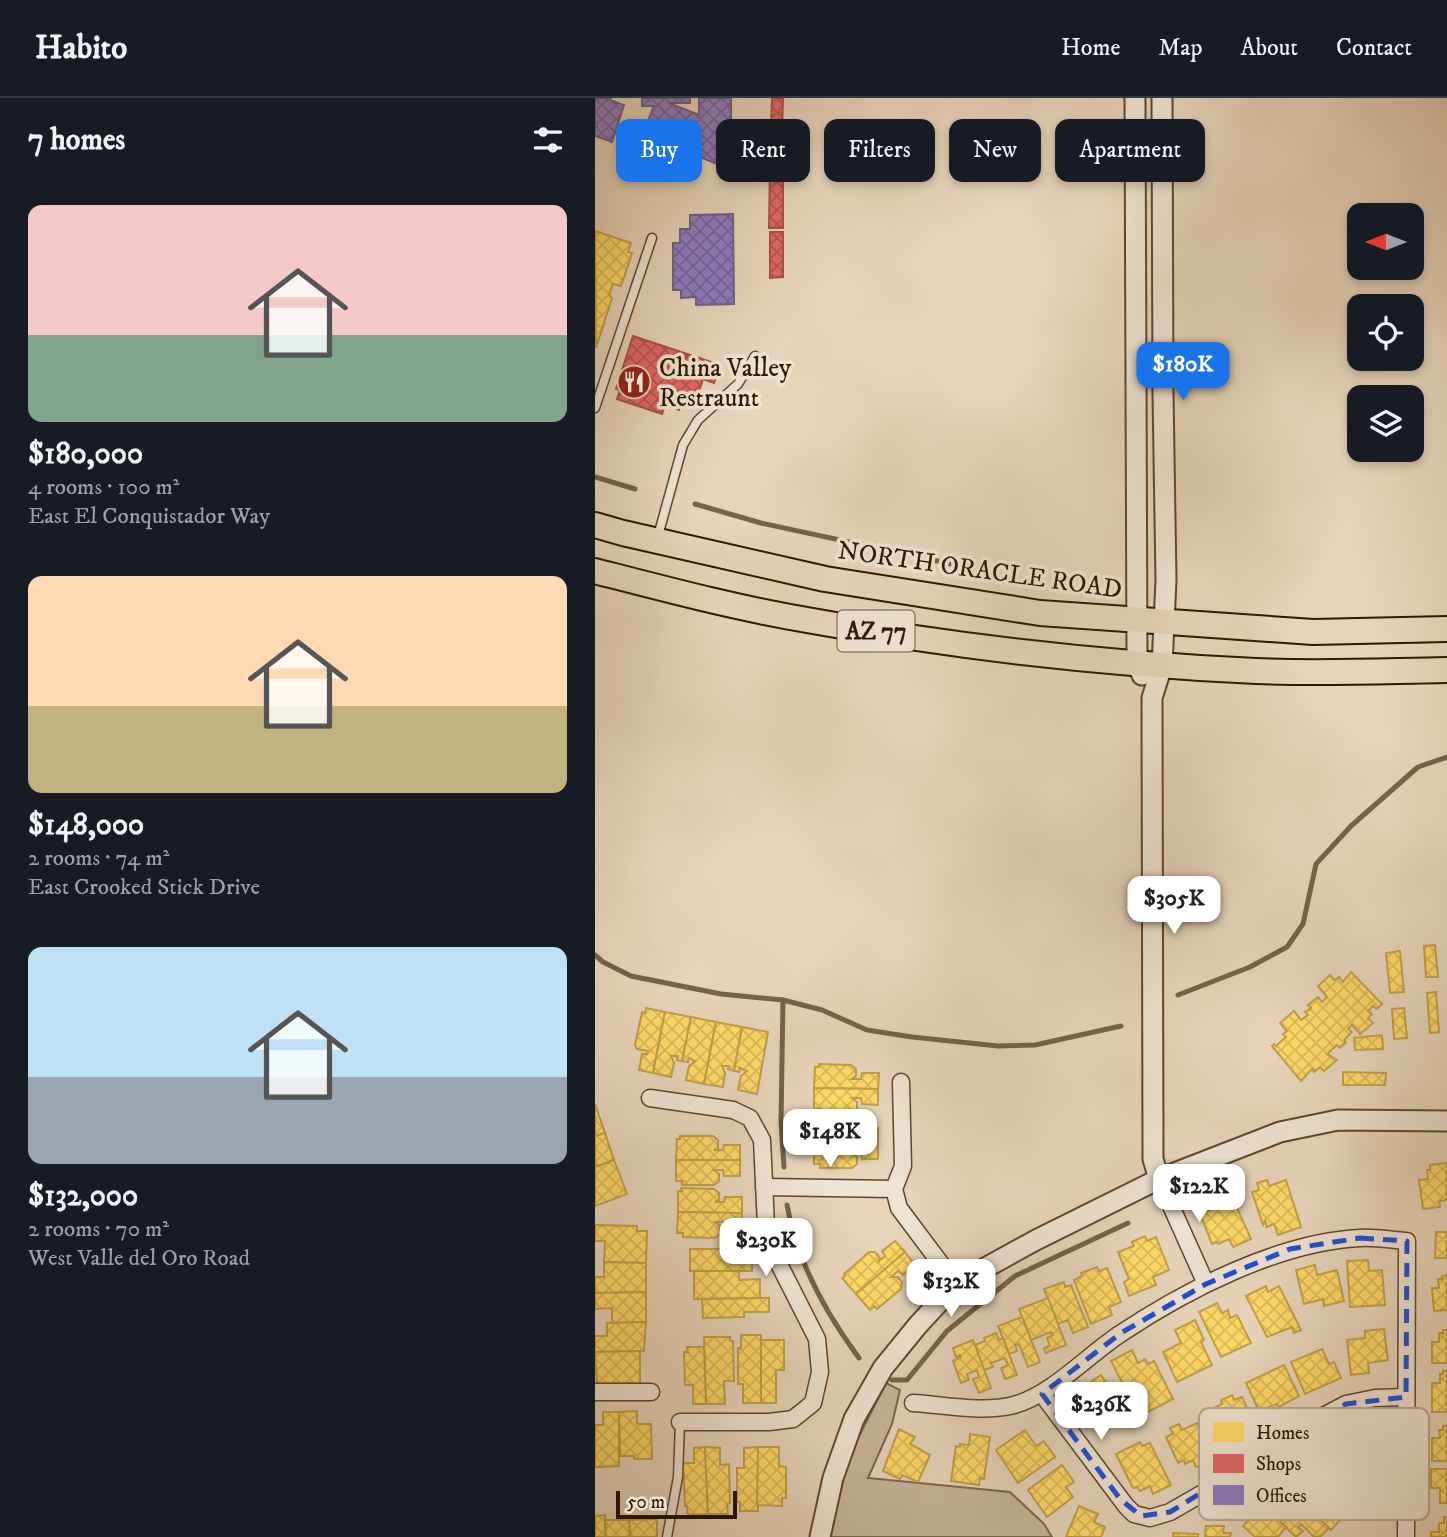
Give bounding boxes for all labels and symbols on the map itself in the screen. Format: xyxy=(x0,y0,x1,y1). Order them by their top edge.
north arrow xyxy=(1347,203,1425,280)
pin: $180K xyxy=(1134,342,1232,402)
place label: China Valley Restraunt xyxy=(659,352,792,415)
restaurant icon: China Valley Restraunt xyxy=(615,363,653,401)
street label: NORTH ORACLE ROAD xyxy=(836,534,1124,607)
road number: AZ 77 xyxy=(838,610,915,652)
pin: $305K xyxy=(1125,876,1223,936)
pin: $148K xyxy=(781,1110,879,1169)
pin: $122K xyxy=(1150,1164,1248,1224)
pin: $230K xyxy=(717,1218,815,1278)
pin: $132K xyxy=(902,1260,1000,1319)
pin: $236K xyxy=(1052,1382,1150,1442)
legend xyxy=(1199,1408,1429,1520)
text: Homes xyxy=(1256,1422,1309,1445)
text: Shops xyxy=(1256,1453,1301,1476)
text: Offices xyxy=(1256,1485,1307,1508)
scale bar xyxy=(616,1488,737,1520)

